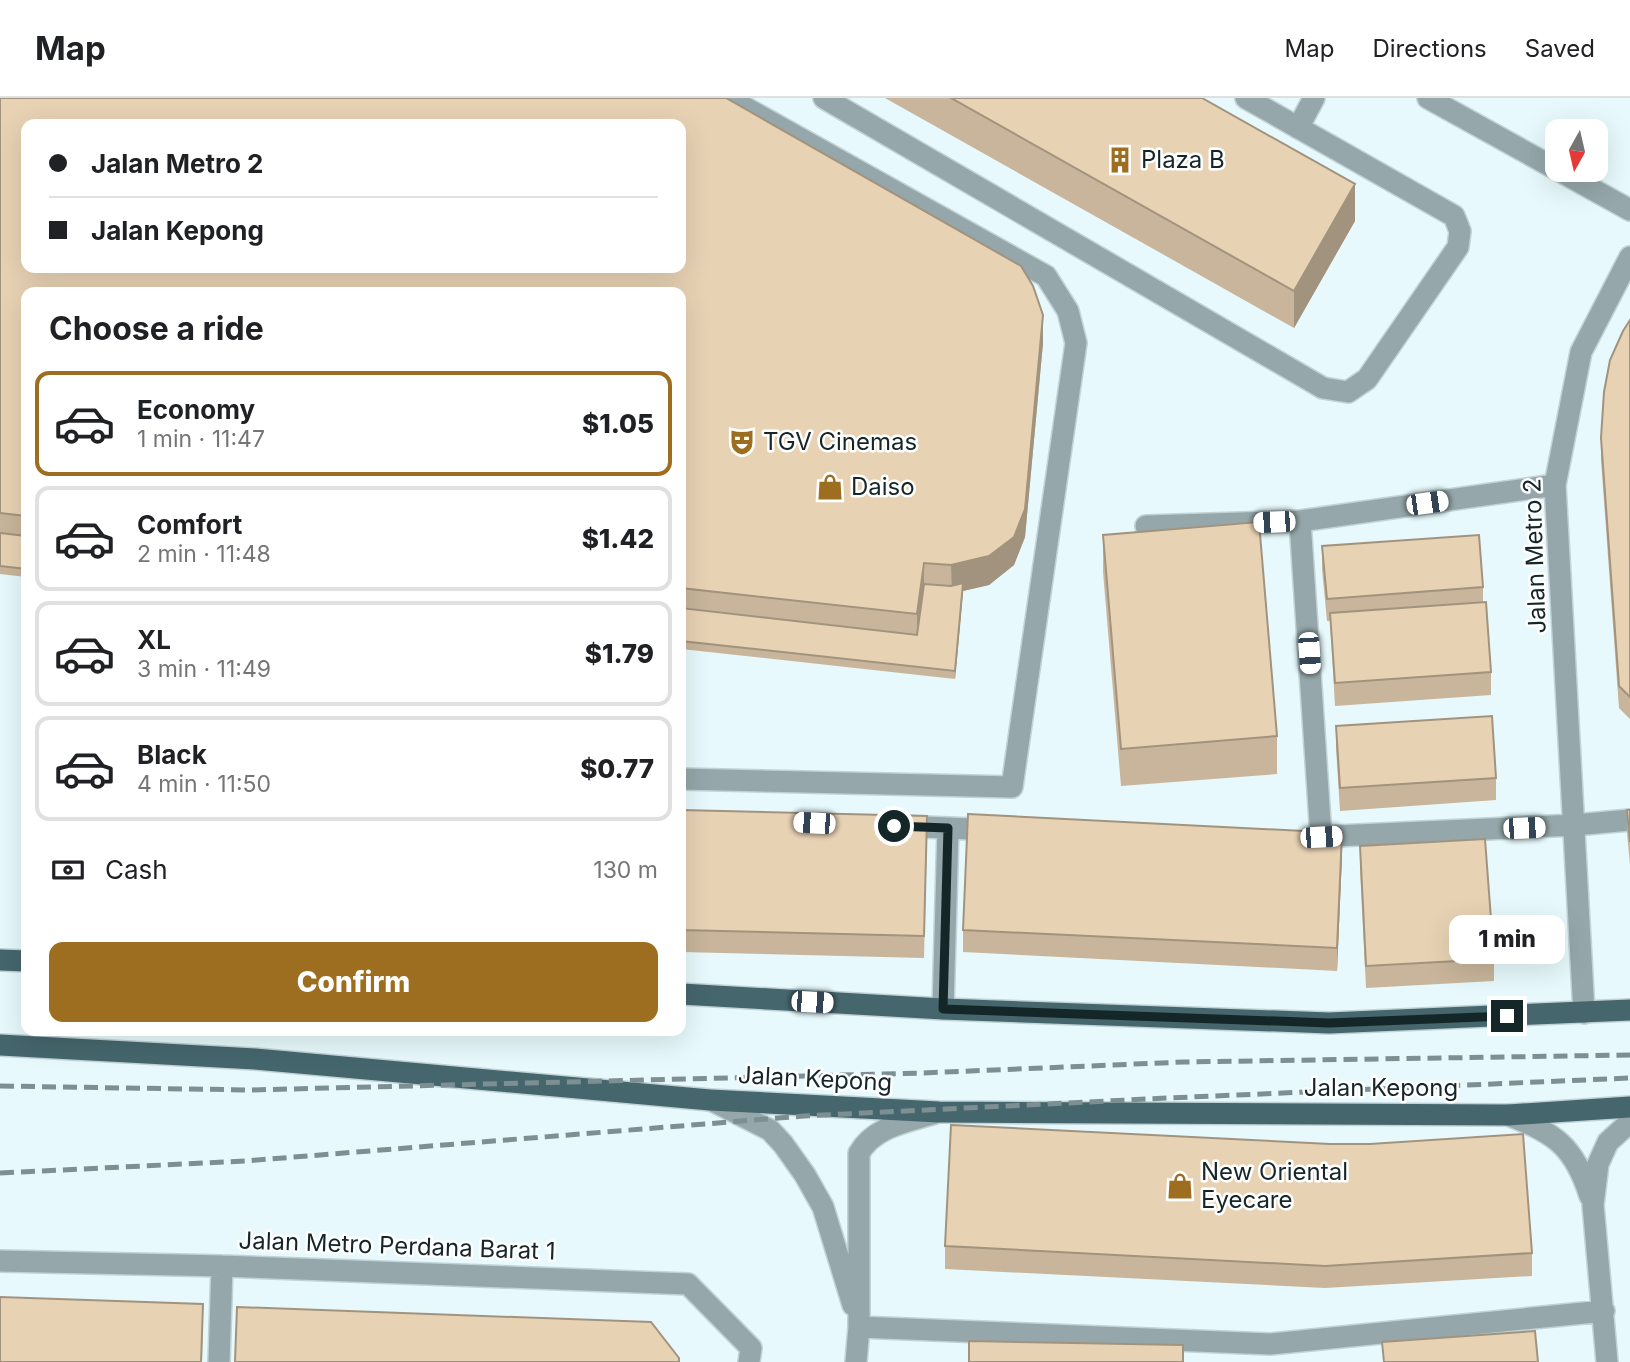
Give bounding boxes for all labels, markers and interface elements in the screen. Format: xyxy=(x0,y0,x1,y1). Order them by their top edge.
text: Map xyxy=(35,28,106,68)
text: Map xyxy=(1285,34,1334,63)
text: Directions xyxy=(1372,34,1487,63)
text: Saved xyxy=(1525,34,1595,63)
north arrow xyxy=(1545,119,1608,182)
map controls xyxy=(1545,119,1608,182)
building icon: Plaza B xyxy=(1105,145,1135,175)
place label: Plaza B xyxy=(1141,145,1225,174)
text: Jalan Metro 2 xyxy=(91,148,263,179)
text: Jalan Kepong xyxy=(91,215,264,246)
text: Choose a ride xyxy=(49,309,264,348)
icon: car xyxy=(53,392,116,455)
text: Economy xyxy=(137,394,255,425)
text: $1.05 xyxy=(582,408,654,439)
text: 1 min · 11:47 xyxy=(137,425,265,453)
theatre icon: TGV Cinemas xyxy=(727,427,757,457)
place label: TGV Cinemas xyxy=(763,427,917,456)
shop icon: Daiso xyxy=(815,472,845,502)
place label: Daiso xyxy=(851,472,915,501)
street label: Jalan Metro 2 xyxy=(1517,478,1552,634)
car xyxy=(1405,490,1450,516)
icon: car xyxy=(53,507,116,570)
text: Comfort xyxy=(137,509,242,540)
car xyxy=(1253,511,1296,533)
text: $1.42 xyxy=(582,523,654,554)
text: 2 min · 11:48 xyxy=(137,540,271,568)
icon: car xyxy=(53,622,116,685)
text: XL xyxy=(137,624,171,655)
car xyxy=(1298,631,1321,675)
text: $1.79 xyxy=(585,638,654,669)
text: 3 min · 11:49 xyxy=(137,655,271,683)
icon: car xyxy=(53,737,116,800)
text: Black xyxy=(137,739,207,770)
text: $0.77 xyxy=(580,753,654,784)
text: 4 min · 11:50 xyxy=(137,770,271,798)
route start xyxy=(878,810,910,842)
car xyxy=(793,811,836,835)
car xyxy=(1503,817,1546,839)
car xyxy=(1300,825,1343,849)
icon: cash xyxy=(49,851,87,889)
text: Cash xyxy=(105,854,168,885)
text: 130 m xyxy=(593,856,658,884)
callout: 1 min xyxy=(1449,914,1565,964)
text: 1 min xyxy=(1478,925,1536,953)
button: Confirm xyxy=(49,942,658,1022)
car xyxy=(791,990,834,1014)
route end xyxy=(1491,1000,1523,1032)
street label: Jalan Kepong xyxy=(737,1060,893,1097)
street label: Jalan Kepong xyxy=(1304,1073,1458,1102)
place label: New Oriental Eyecare xyxy=(1201,1157,1348,1214)
shop icon: New Oriental Eyecare xyxy=(1165,1171,1195,1201)
street label: Jalan Metro Perdana Barat 1 xyxy=(238,1225,556,1266)

